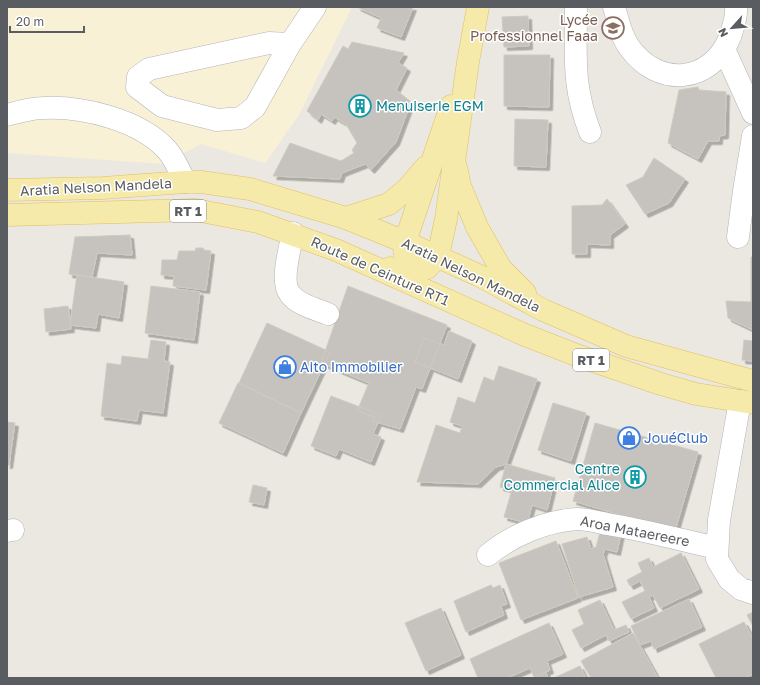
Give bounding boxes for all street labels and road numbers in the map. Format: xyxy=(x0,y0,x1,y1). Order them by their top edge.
street label: Aratia Nelson Mandela xyxy=(20,174,172,199)
road number: RT 1 xyxy=(170,200,206,222)
street label: Route de Ceinture RT1 xyxy=(308,232,452,309)
street label: Aratia Nelson Mandela xyxy=(399,234,543,316)
road number: RT 1 xyxy=(573,349,609,371)
street label: Aroa Mataereere xyxy=(579,512,691,549)

